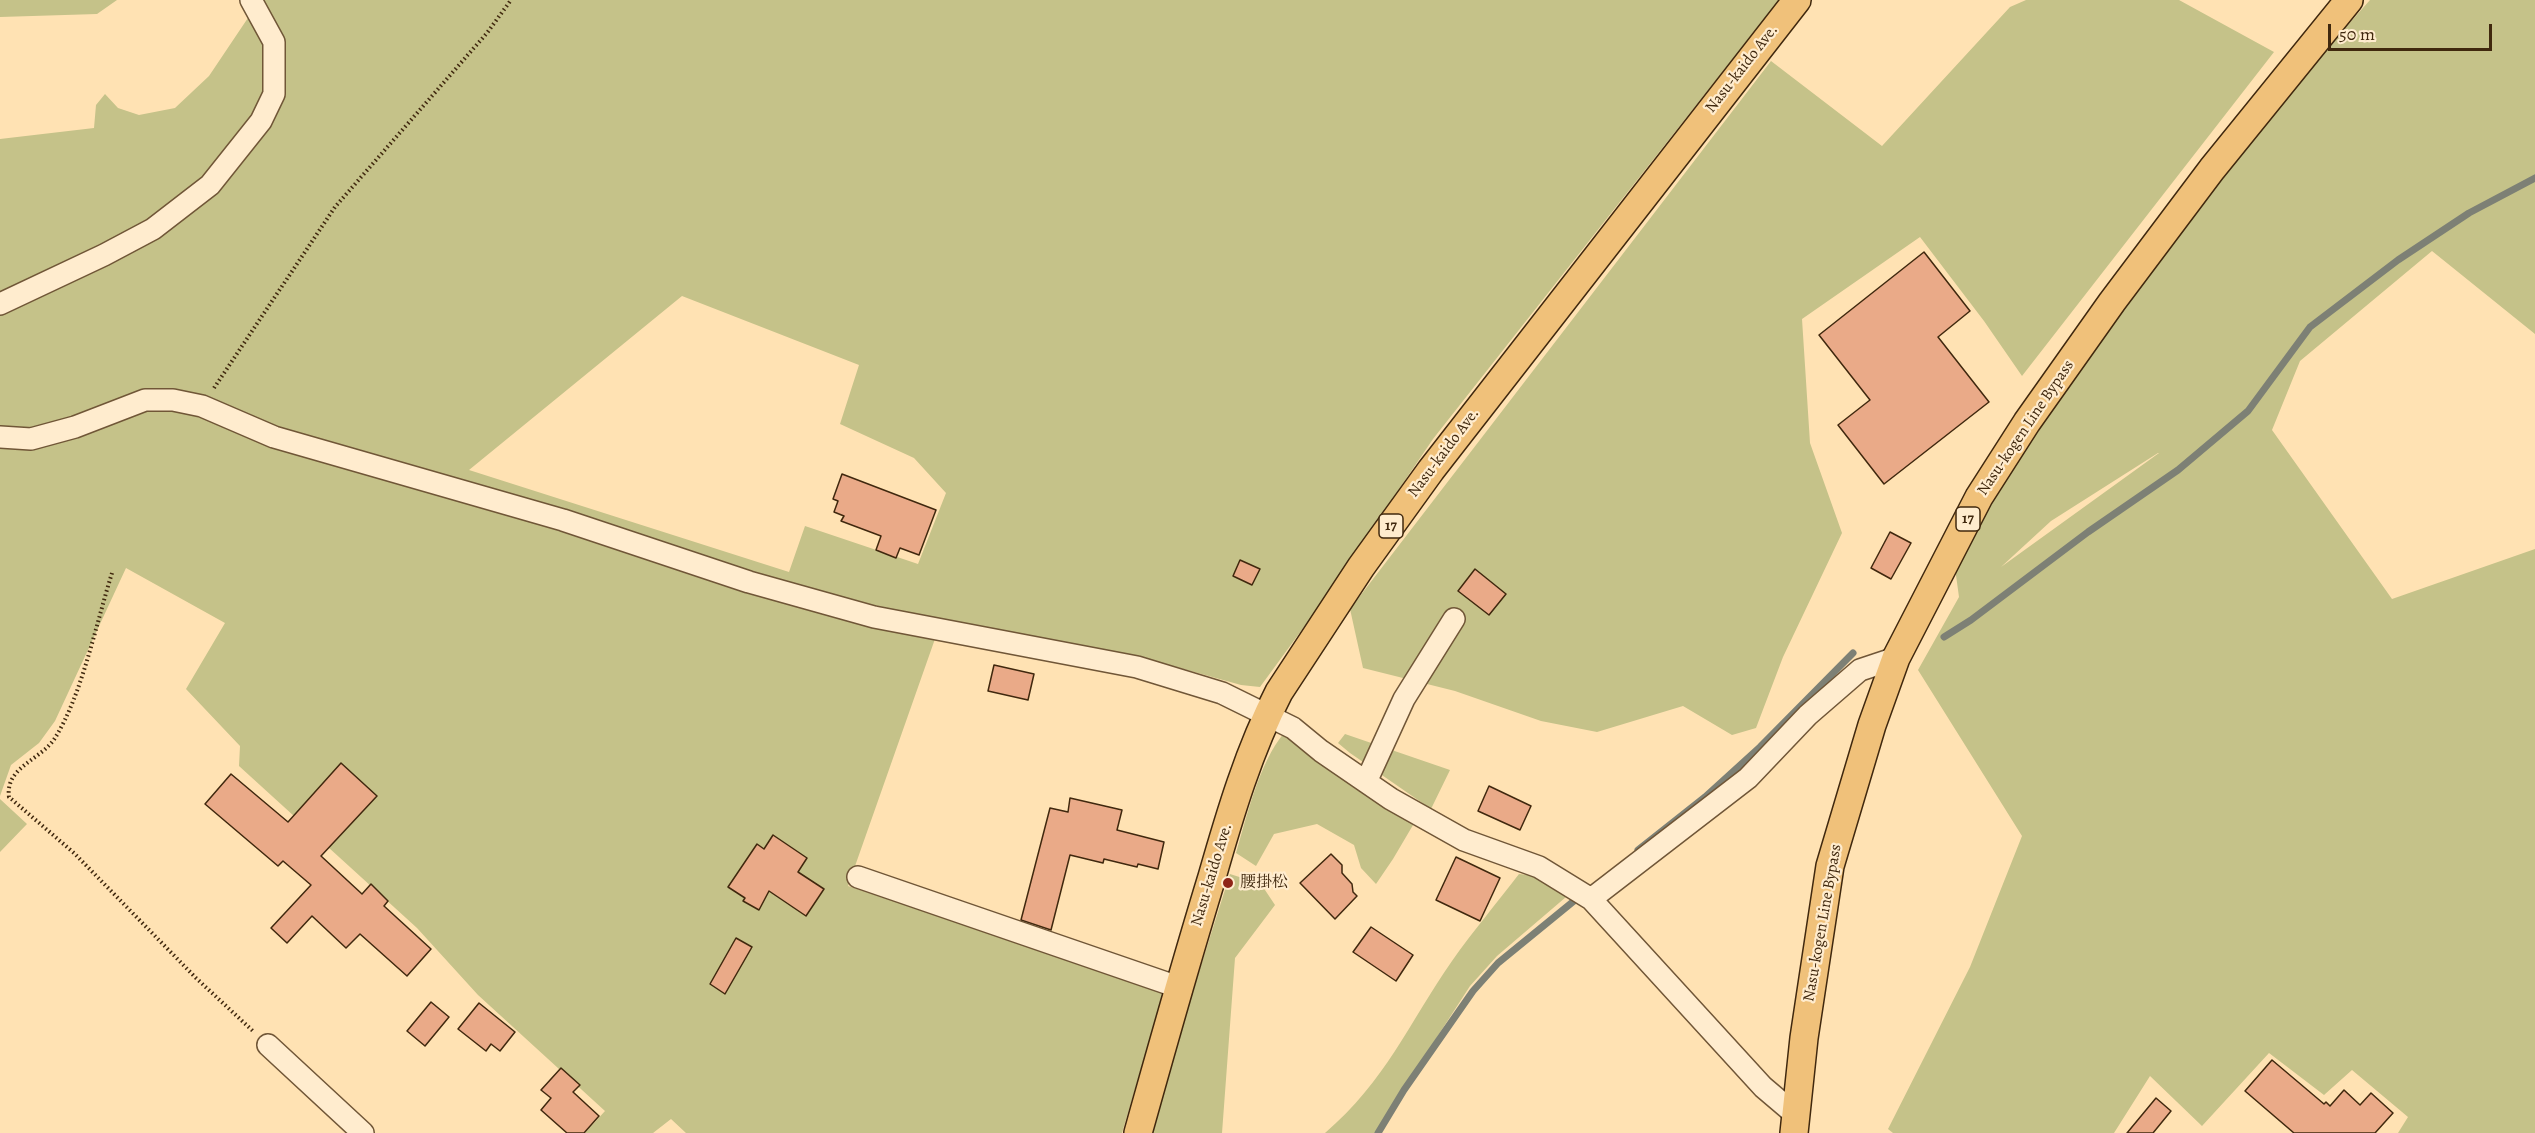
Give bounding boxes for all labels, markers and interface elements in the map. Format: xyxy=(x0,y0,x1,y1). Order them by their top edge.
scale bar xyxy=(2331,12,2494,50)
street label: Nasu-kaido Ave. xyxy=(1702,21,1782,117)
text: 50 m xyxy=(2339,22,2375,46)
street label: Nasu-kogen Line Bypass xyxy=(1973,356,2079,500)
street label: Nasu-kaido Ave. xyxy=(1404,405,1484,501)
road number: 17 xyxy=(1956,507,1980,531)
road number: 17 xyxy=(1379,514,1403,538)
street label: Nasu-kaido Ave. xyxy=(1187,821,1237,929)
street label: Nasu-kogen Line Bypass xyxy=(1800,843,1846,1003)
place label: 腰掛松 xyxy=(1240,873,1288,893)
marker: 腰掛松 xyxy=(1221,876,1235,890)

